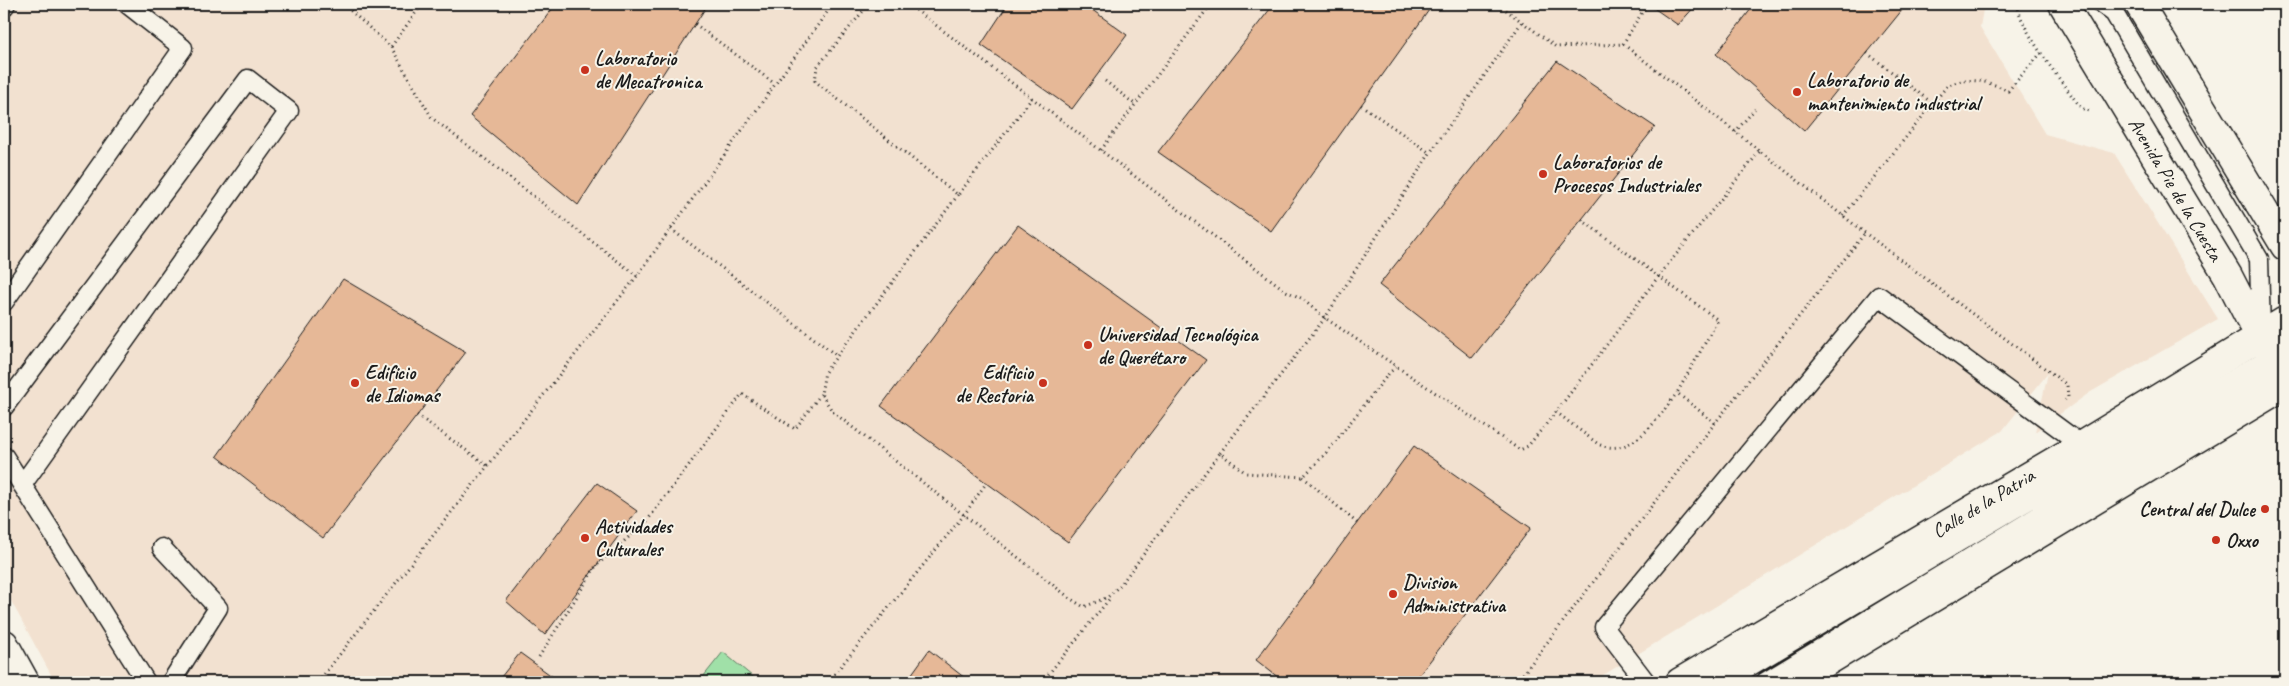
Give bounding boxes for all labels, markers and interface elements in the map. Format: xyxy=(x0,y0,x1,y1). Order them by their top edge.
place label: Laboratorio de Mecatronica xyxy=(595,46,703,94)
marker: Laboratorio de Mecatronica xyxy=(579,64,591,76)
place label: Laboratorio de mantenimiento industrial xyxy=(1807,68,1984,116)
marker: Laboratorio de mantenimiento industrial xyxy=(1791,86,1803,98)
street label: Avenida Pie de la Cuesta xyxy=(2123,113,2229,267)
place label: Laboratorios de Procesos Industriales xyxy=(1553,150,1702,198)
marker: Laboratorios de Procesos Industriales xyxy=(1537,168,1549,180)
place label: Universidad Tecnológica de Querétaro xyxy=(1098,322,1260,370)
marker: Universidad Tecnológica de Querétaro xyxy=(1082,339,1094,351)
place label: Edificio de Idiomas xyxy=(365,360,441,408)
place label: Edificio de Rectoria xyxy=(956,360,1035,408)
marker: Edificio de Idiomas xyxy=(349,377,361,389)
marker: Edificio de Rectoria xyxy=(1037,377,1049,389)
street label: Calle de la Patria xyxy=(1928,462,2040,544)
place label: Central del Dulce xyxy=(2139,497,2256,522)
marker: Central del Dulce xyxy=(2259,503,2271,515)
place label: Actividades Culturales xyxy=(595,514,674,562)
place label: Oxxo xyxy=(2226,528,2259,553)
marker: Actividades Culturales xyxy=(579,532,591,544)
marker: Oxxo xyxy=(2210,534,2222,546)
place label: Division Administrativa xyxy=(1403,570,1507,618)
marker: Division Administrativa xyxy=(1387,588,1399,600)

